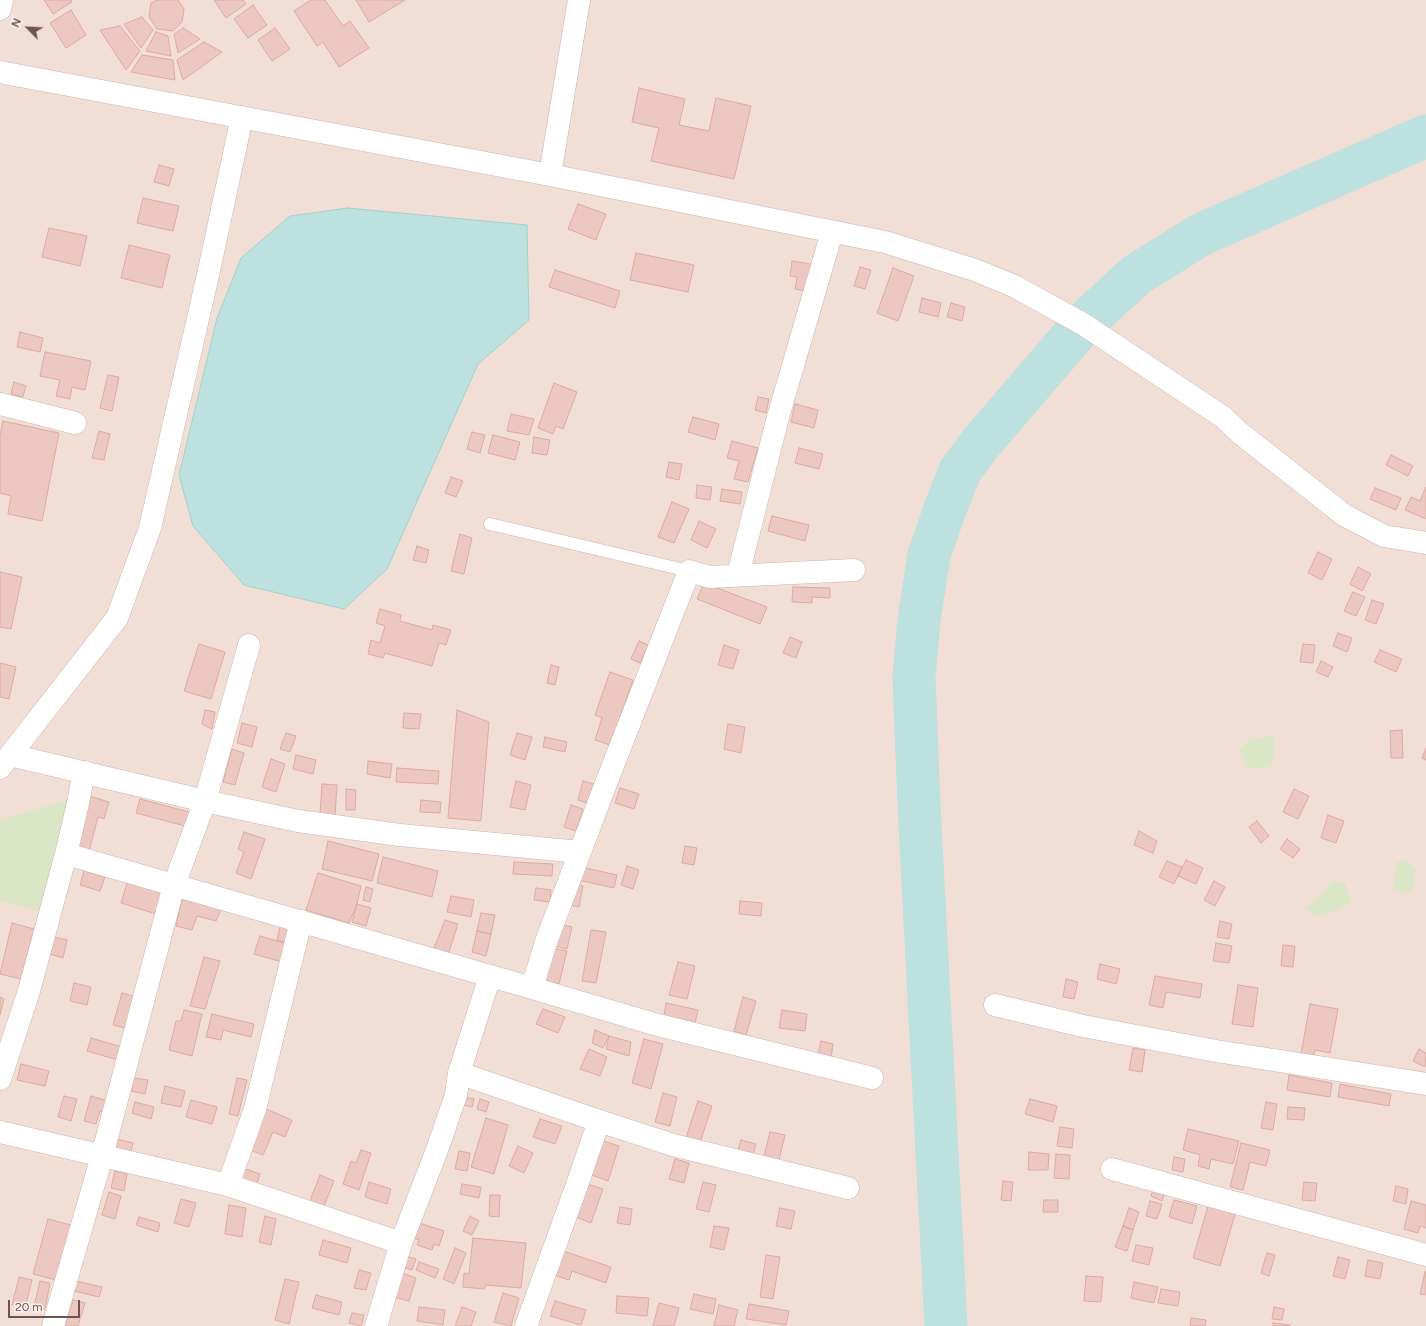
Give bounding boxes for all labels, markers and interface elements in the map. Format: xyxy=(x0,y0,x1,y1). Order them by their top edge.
north arrow xyxy=(8,8,48,48)
text: N xyxy=(9,16,24,29)
scale bar xyxy=(10,1292,82,1318)
text: 20 m xyxy=(15,1300,43,1314)

